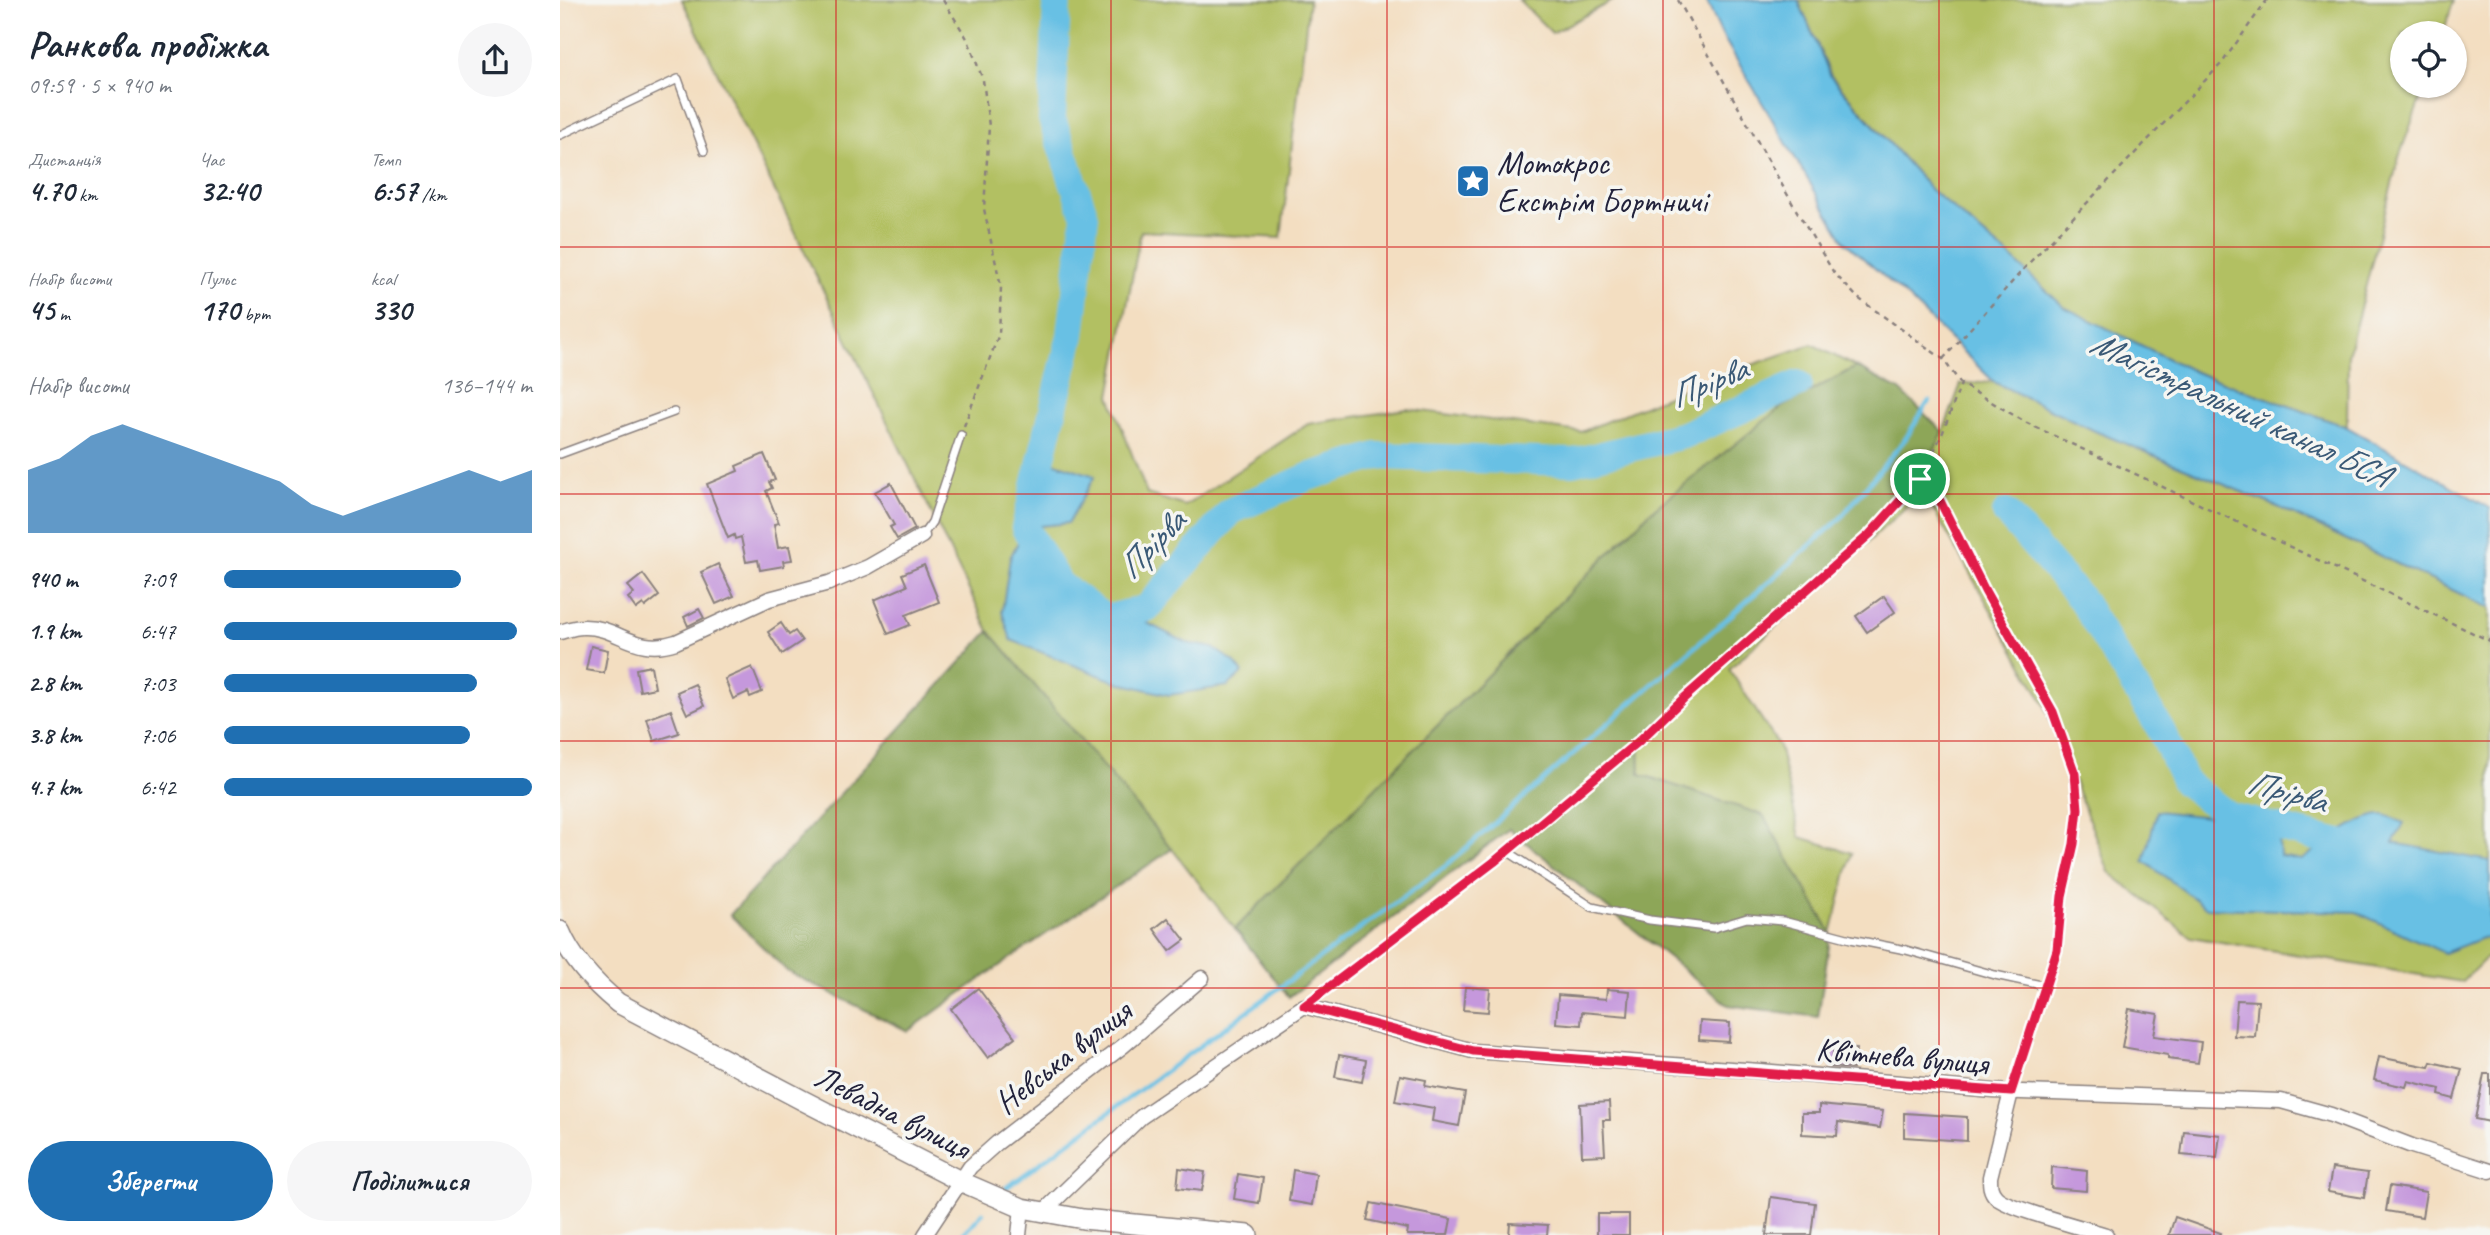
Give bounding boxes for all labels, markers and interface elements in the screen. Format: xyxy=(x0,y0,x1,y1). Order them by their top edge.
text: Ранкова пробіжка xyxy=(28,21,267,68)
map controls xyxy=(2390,21,2467,98)
button: locate xyxy=(2390,21,2467,98)
button: share xyxy=(458,23,532,97)
text: 09:59 · 5 × 940 m xyxy=(28,71,171,100)
place label: Мотокрос Екстрім Бортничі xyxy=(1497,142,1711,222)
text: Дистанція xyxy=(28,148,101,172)
text: Час xyxy=(199,148,224,172)
text: Темп xyxy=(371,148,401,172)
place icon: Мотокрос Екстрім Бортничі xyxy=(1454,162,1492,200)
text: 4.70 xyxy=(28,172,74,210)
text: 32:40 xyxy=(199,172,259,210)
text: 6:57 xyxy=(371,172,417,210)
text: km xyxy=(74,183,98,207)
text: /km xyxy=(417,183,447,207)
text: Набір висоти xyxy=(28,267,111,291)
text: Пульс xyxy=(199,267,236,291)
text: kcal xyxy=(371,267,396,291)
text: 45 xyxy=(28,291,55,329)
text: 170 xyxy=(199,291,240,329)
text: 330 xyxy=(371,291,411,329)
text: m xyxy=(55,302,70,326)
text: bpm xyxy=(240,302,270,326)
water label: Магістральний канал БСА xyxy=(2084,320,2403,500)
water label: Прірва xyxy=(1663,345,1757,419)
text: Набір висоти xyxy=(28,371,128,400)
text: 136–144 m xyxy=(441,371,532,400)
pin xyxy=(1890,449,1950,509)
icon: arrive xyxy=(1901,460,1939,498)
water label: Прірва xyxy=(1108,497,1198,589)
text: 940 m xyxy=(28,565,77,594)
text: 7:09 xyxy=(140,565,176,594)
text: 1.9 km xyxy=(28,617,81,646)
text: 6:47 xyxy=(140,617,176,646)
text: 2.8 km xyxy=(28,669,82,698)
text: 7:03 xyxy=(140,669,176,698)
text: 3.8 km xyxy=(28,721,82,750)
text: 7:06 xyxy=(140,721,176,750)
water label: Прірва xyxy=(2243,759,2335,824)
text: 4.7 km xyxy=(28,773,81,802)
text: 6:42 xyxy=(140,773,176,802)
street label: Невська вулиця xyxy=(986,989,1142,1123)
street label: Квітнева вулиця xyxy=(1814,1028,1992,1085)
street label: Левадна вулиця xyxy=(808,1055,980,1170)
button: Зберегти xyxy=(28,1141,273,1221)
button: Поділитися xyxy=(287,1141,532,1221)

